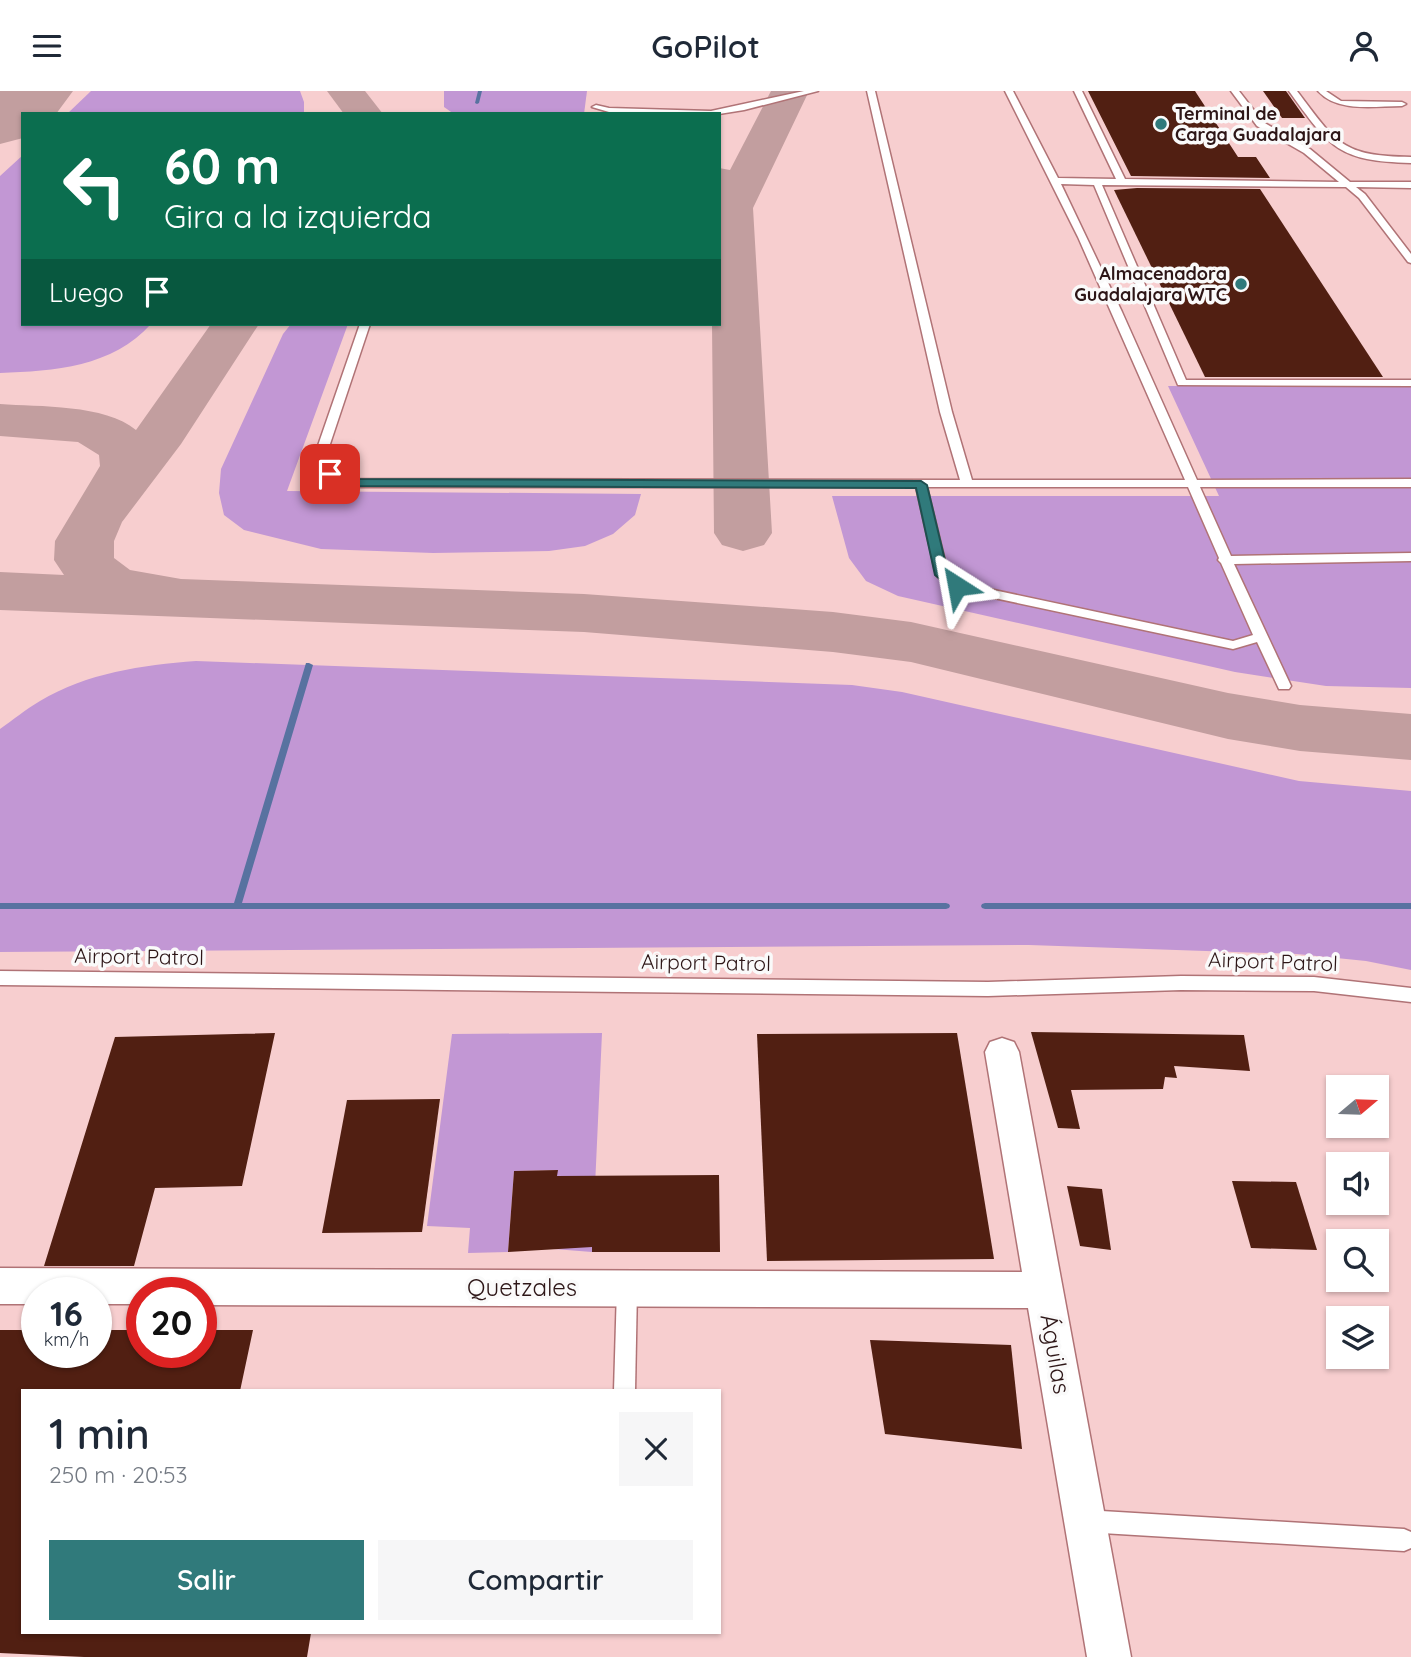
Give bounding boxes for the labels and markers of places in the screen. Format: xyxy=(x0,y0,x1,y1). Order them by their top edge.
place label: Terminal de Carga Guadalajara xyxy=(1175,102,1341,146)
marker: Terminal de Carga Guadalajara xyxy=(1153,116,1169,132)
place label: Almacenadora Guadalajara WTC xyxy=(1074,262,1227,306)
marker: Almacenadora Guadalajara WTC xyxy=(1233,276,1249,292)
pin xyxy=(300,444,360,504)

